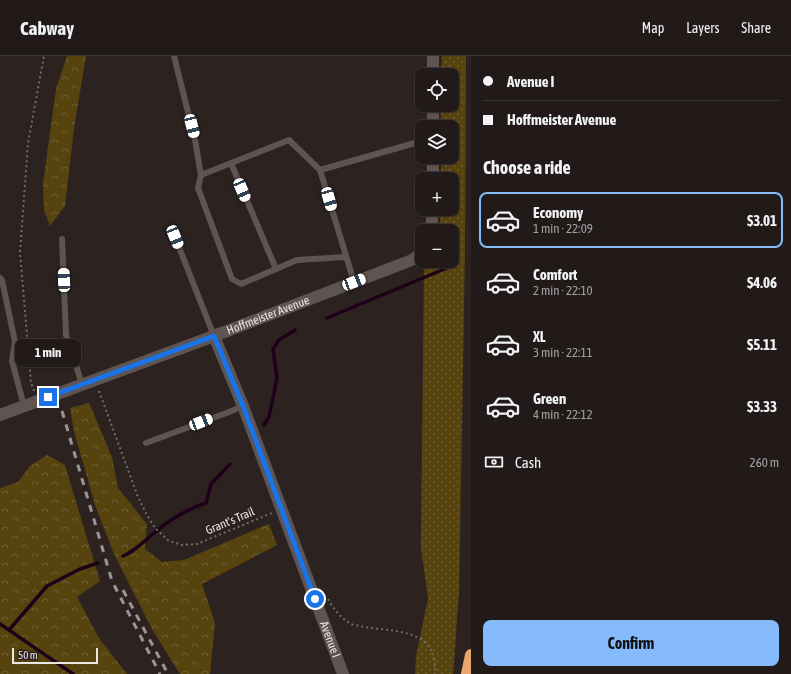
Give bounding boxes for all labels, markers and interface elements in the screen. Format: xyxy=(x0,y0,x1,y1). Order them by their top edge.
text: Cabway xyxy=(20,17,74,39)
text: Map xyxy=(642,20,664,36)
text: Layers xyxy=(686,20,719,36)
text: Share xyxy=(741,20,771,36)
map controls xyxy=(415,68,459,268)
button: locate xyxy=(415,68,459,112)
text: Avenue I xyxy=(507,73,554,90)
text: Hoffmeister Avenue xyxy=(507,111,616,128)
car xyxy=(183,113,201,139)
button: layers xyxy=(415,120,459,164)
text: Choose a ride xyxy=(483,157,571,178)
button: + xyxy=(415,172,459,216)
car xyxy=(232,177,252,203)
car xyxy=(320,186,338,212)
icon: car xyxy=(485,202,521,238)
text: Economy xyxy=(533,204,583,221)
text: $3.01 xyxy=(747,212,777,229)
text: 1 min · 22:09 xyxy=(533,221,593,236)
car xyxy=(165,224,185,250)
button: − xyxy=(415,224,459,268)
icon: car xyxy=(485,264,521,300)
text: Comfort xyxy=(533,266,577,283)
car xyxy=(58,268,70,292)
car xyxy=(341,272,367,292)
text: $4.06 xyxy=(747,274,777,291)
text: 2 min · 22:10 xyxy=(533,283,593,298)
street label: Hoffmeister Avenue xyxy=(225,293,311,337)
icon: car xyxy=(485,326,521,362)
text: XL xyxy=(533,328,546,345)
text: $5.11 xyxy=(747,336,777,353)
callout: 1 min xyxy=(15,339,81,367)
text: 1 min xyxy=(35,345,61,360)
text: 3 min · 22:11 xyxy=(533,345,593,360)
route end xyxy=(39,388,57,406)
icon: car xyxy=(485,388,521,424)
text: Green xyxy=(533,390,566,407)
text: $3.33 xyxy=(747,398,777,415)
text: 4 min · 22:12 xyxy=(533,407,593,422)
car xyxy=(188,412,214,432)
icon: cash xyxy=(483,451,505,473)
text: Cash xyxy=(515,454,541,471)
text: 260 m xyxy=(750,455,779,470)
street label: Grant's Trail xyxy=(203,504,257,538)
route start xyxy=(306,590,324,608)
street label: Avenue I xyxy=(317,619,343,660)
button: Confirm xyxy=(483,620,779,666)
scale bar xyxy=(12,646,98,665)
text: 50 m xyxy=(18,649,38,661)

